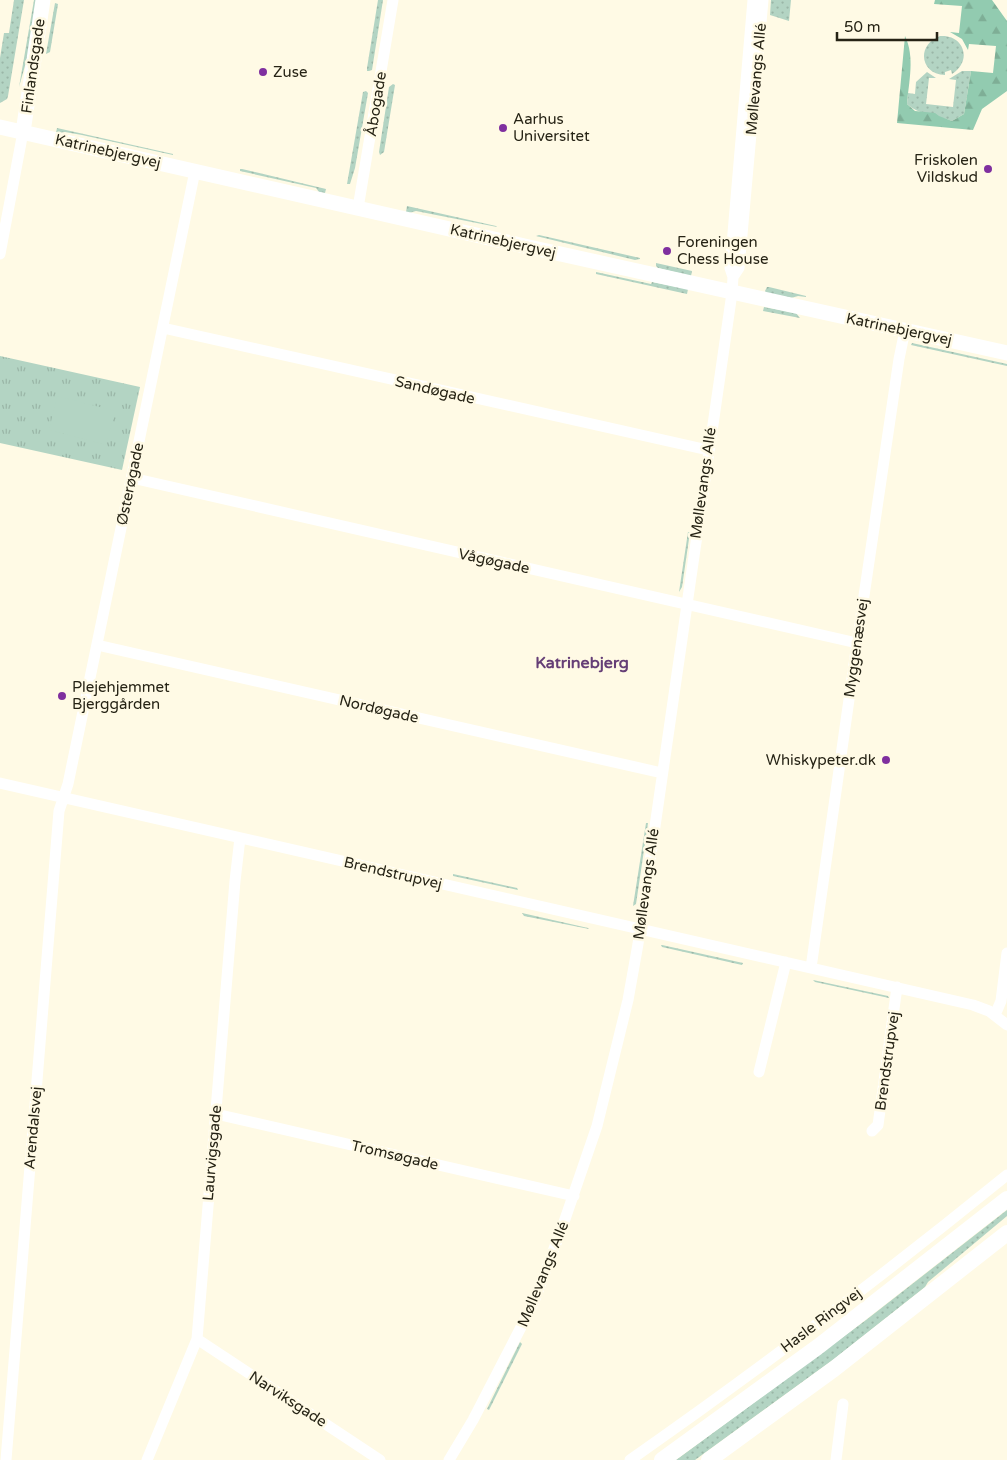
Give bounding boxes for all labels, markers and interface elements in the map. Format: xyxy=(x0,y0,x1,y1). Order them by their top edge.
scale bar xyxy=(837,10,937,42)
street label: Finlandsgade xyxy=(17,17,49,115)
text: 50 m xyxy=(844,18,881,36)
street label: Møllevangs Allé xyxy=(742,22,770,136)
place label: Zuse xyxy=(273,63,307,81)
marker: Zuse xyxy=(257,66,269,78)
street label: Åbogade xyxy=(362,70,390,138)
place label: Aarhus Universitet xyxy=(513,110,590,145)
marker: Aarhus Universitet xyxy=(497,122,509,134)
street label: Katrinebjergvej xyxy=(53,130,163,172)
place label: Friskolen Vildskud xyxy=(914,151,978,186)
marker: Friskolen Vildskud xyxy=(982,163,994,175)
street label: Katrinebjergvej xyxy=(448,220,558,262)
place label: Foreningen Chess House xyxy=(677,233,768,268)
marker: Foreningen Chess House xyxy=(661,245,673,257)
street label: Katrinebjergvej xyxy=(844,309,954,349)
street label: Sandøgade xyxy=(393,372,477,408)
street label: Møllevangs Allé xyxy=(686,426,720,540)
street label: Østerøgade xyxy=(112,441,148,527)
street label: Vågøgade xyxy=(457,545,531,577)
street label: Myggenæsvej xyxy=(840,597,872,699)
district label: Katrinebjerg xyxy=(535,653,629,673)
place label: Plejehjemmet Bjerggården xyxy=(72,678,170,713)
marker: Plejehjemmet Bjerggården xyxy=(56,690,68,702)
street label: Nordøgade xyxy=(338,691,420,727)
place label: Whiskypeter.dk xyxy=(766,751,876,769)
marker: Whiskypeter.dk xyxy=(880,754,892,766)
street label: Møllevangs Allé xyxy=(629,827,663,941)
street label: Brendstrupvej xyxy=(342,853,444,893)
street label: Brendstrupvej xyxy=(871,1010,903,1112)
street label: Arendalsvej xyxy=(20,1086,46,1170)
street label: Laurvigsgade xyxy=(199,1104,225,1202)
street label: Tromsøgade xyxy=(350,1136,440,1174)
street label: Møllevangs Allé xyxy=(514,1219,572,1329)
street label: Hasle Ringvej xyxy=(777,1284,865,1356)
street label: Narviksgade xyxy=(246,1367,330,1431)

